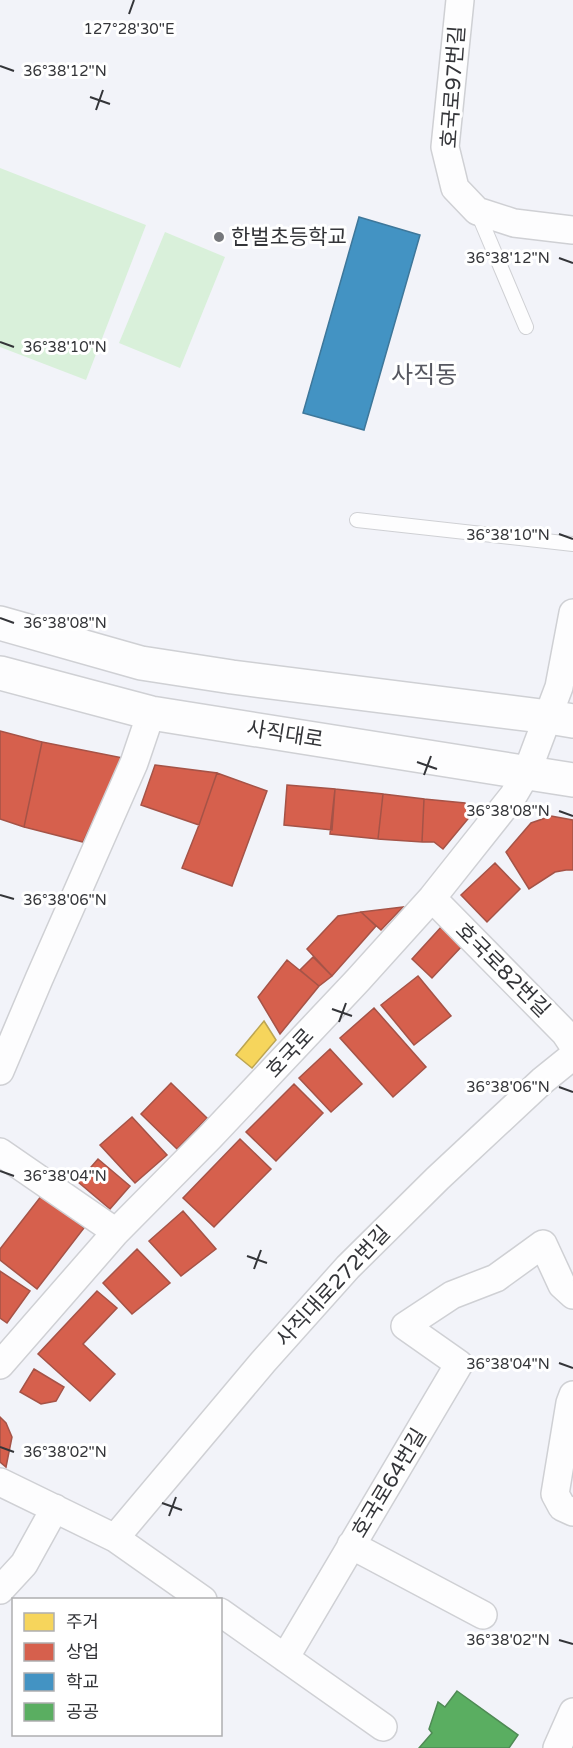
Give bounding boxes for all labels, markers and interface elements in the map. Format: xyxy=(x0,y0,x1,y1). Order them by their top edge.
text: 127°28'30"E xyxy=(84,20,174,38)
street label: 호국로97번길 xyxy=(437,25,470,149)
text: 36°38'12"N xyxy=(23,62,107,80)
place label: 한벌초등학교 xyxy=(231,225,347,250)
marker: 한벌초등학교 xyxy=(212,230,226,244)
text: 36°38'12"N xyxy=(466,249,550,267)
text: 36°38'10"N xyxy=(23,338,107,356)
district label: 사직동 xyxy=(391,361,457,390)
text: 36°38'10"N xyxy=(466,526,550,544)
text: 36°38'08"N xyxy=(23,614,107,632)
street label: 사직대로 xyxy=(245,716,325,753)
text: 36°38'08"N xyxy=(466,802,550,820)
text: 36°38'06"N xyxy=(23,891,107,909)
street label: 호국로82번길 xyxy=(450,918,555,1023)
street label: 호국로 xyxy=(261,1024,319,1083)
text: 36°38'06"N xyxy=(466,1078,550,1096)
text: 36°38'04"N xyxy=(23,1167,107,1185)
street label: 사직대로272번길 xyxy=(271,1221,396,1352)
text: 36°38'04"N xyxy=(466,1355,550,1373)
street label: 호국로64번길 xyxy=(347,1424,432,1542)
text: 36°38'02"N xyxy=(23,1443,107,1461)
legend xyxy=(12,1598,222,1736)
text: 주거 xyxy=(66,1611,99,1633)
text: 36°38'02"N xyxy=(466,1631,550,1649)
text: 상업 xyxy=(66,1641,99,1663)
text: 학교 xyxy=(66,1671,99,1693)
text: 공공 xyxy=(66,1701,99,1723)

